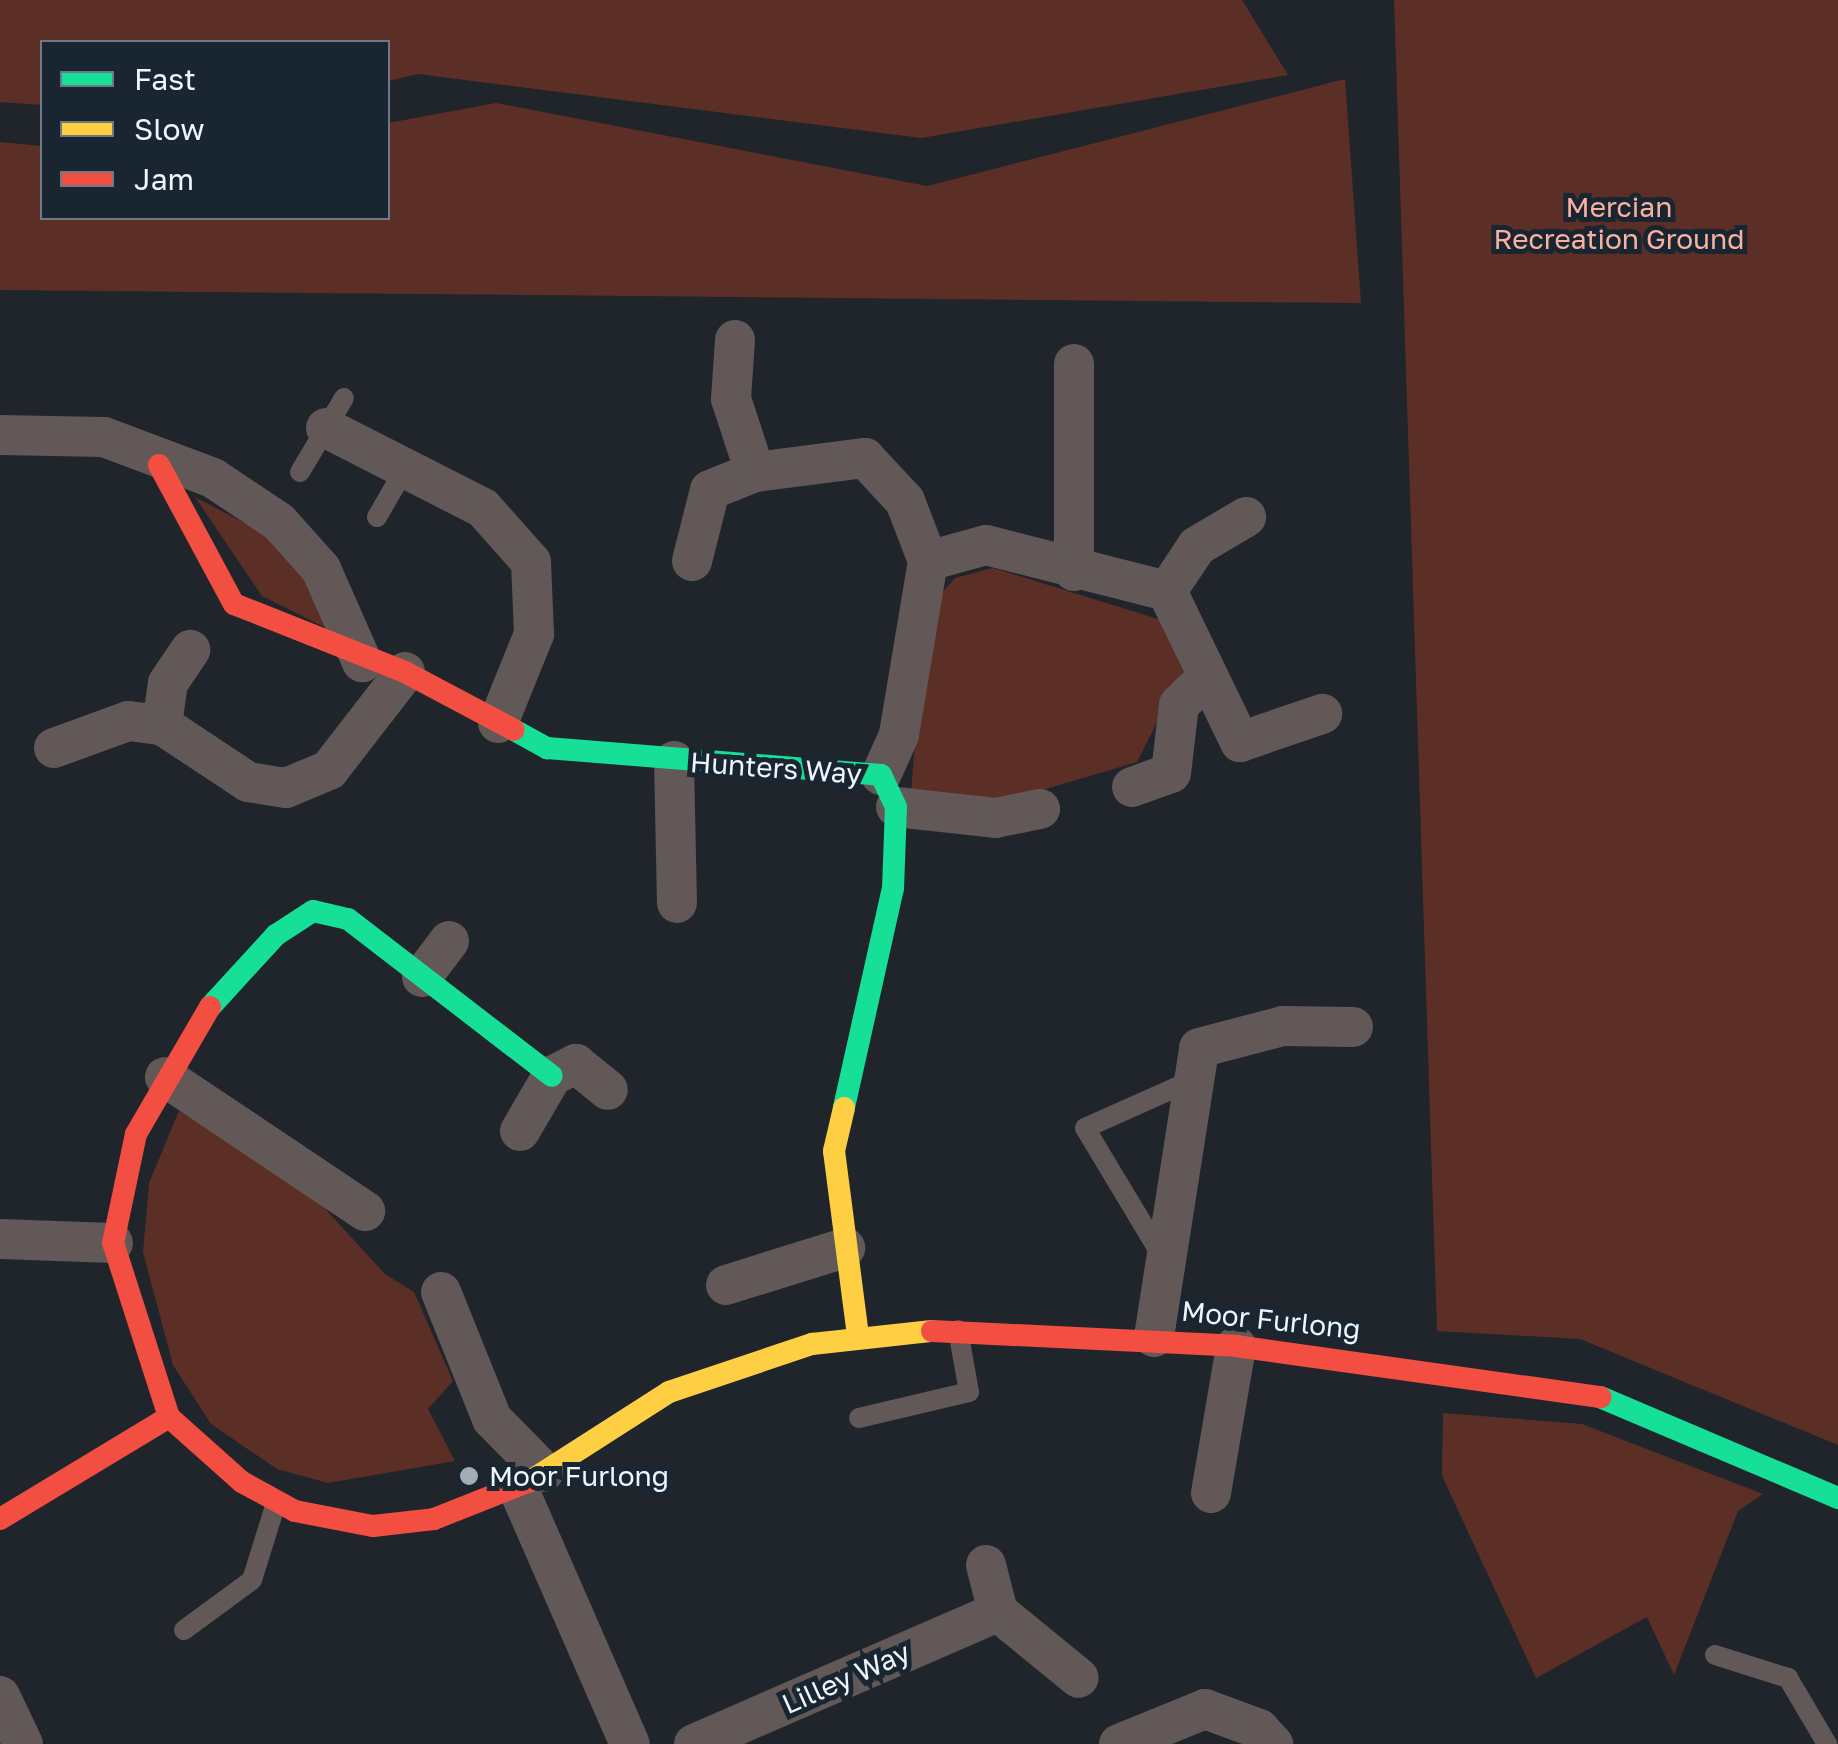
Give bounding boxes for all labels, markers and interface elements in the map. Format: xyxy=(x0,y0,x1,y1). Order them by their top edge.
legend xyxy=(40,40,390,220)
text: Fast xyxy=(134,61,196,97)
text: Slow xyxy=(134,111,205,147)
text: Jam xyxy=(134,161,194,197)
park label: Mercian Recreation Ground xyxy=(1494,190,1744,256)
street label: Hunters Way xyxy=(689,745,863,791)
street label: Moor Furlong xyxy=(1180,1294,1362,1346)
place label: Moor Furlong xyxy=(489,1459,669,1493)
marker: Moor Furlong xyxy=(458,1465,480,1487)
street label: Lilley Way xyxy=(777,1635,915,1721)

